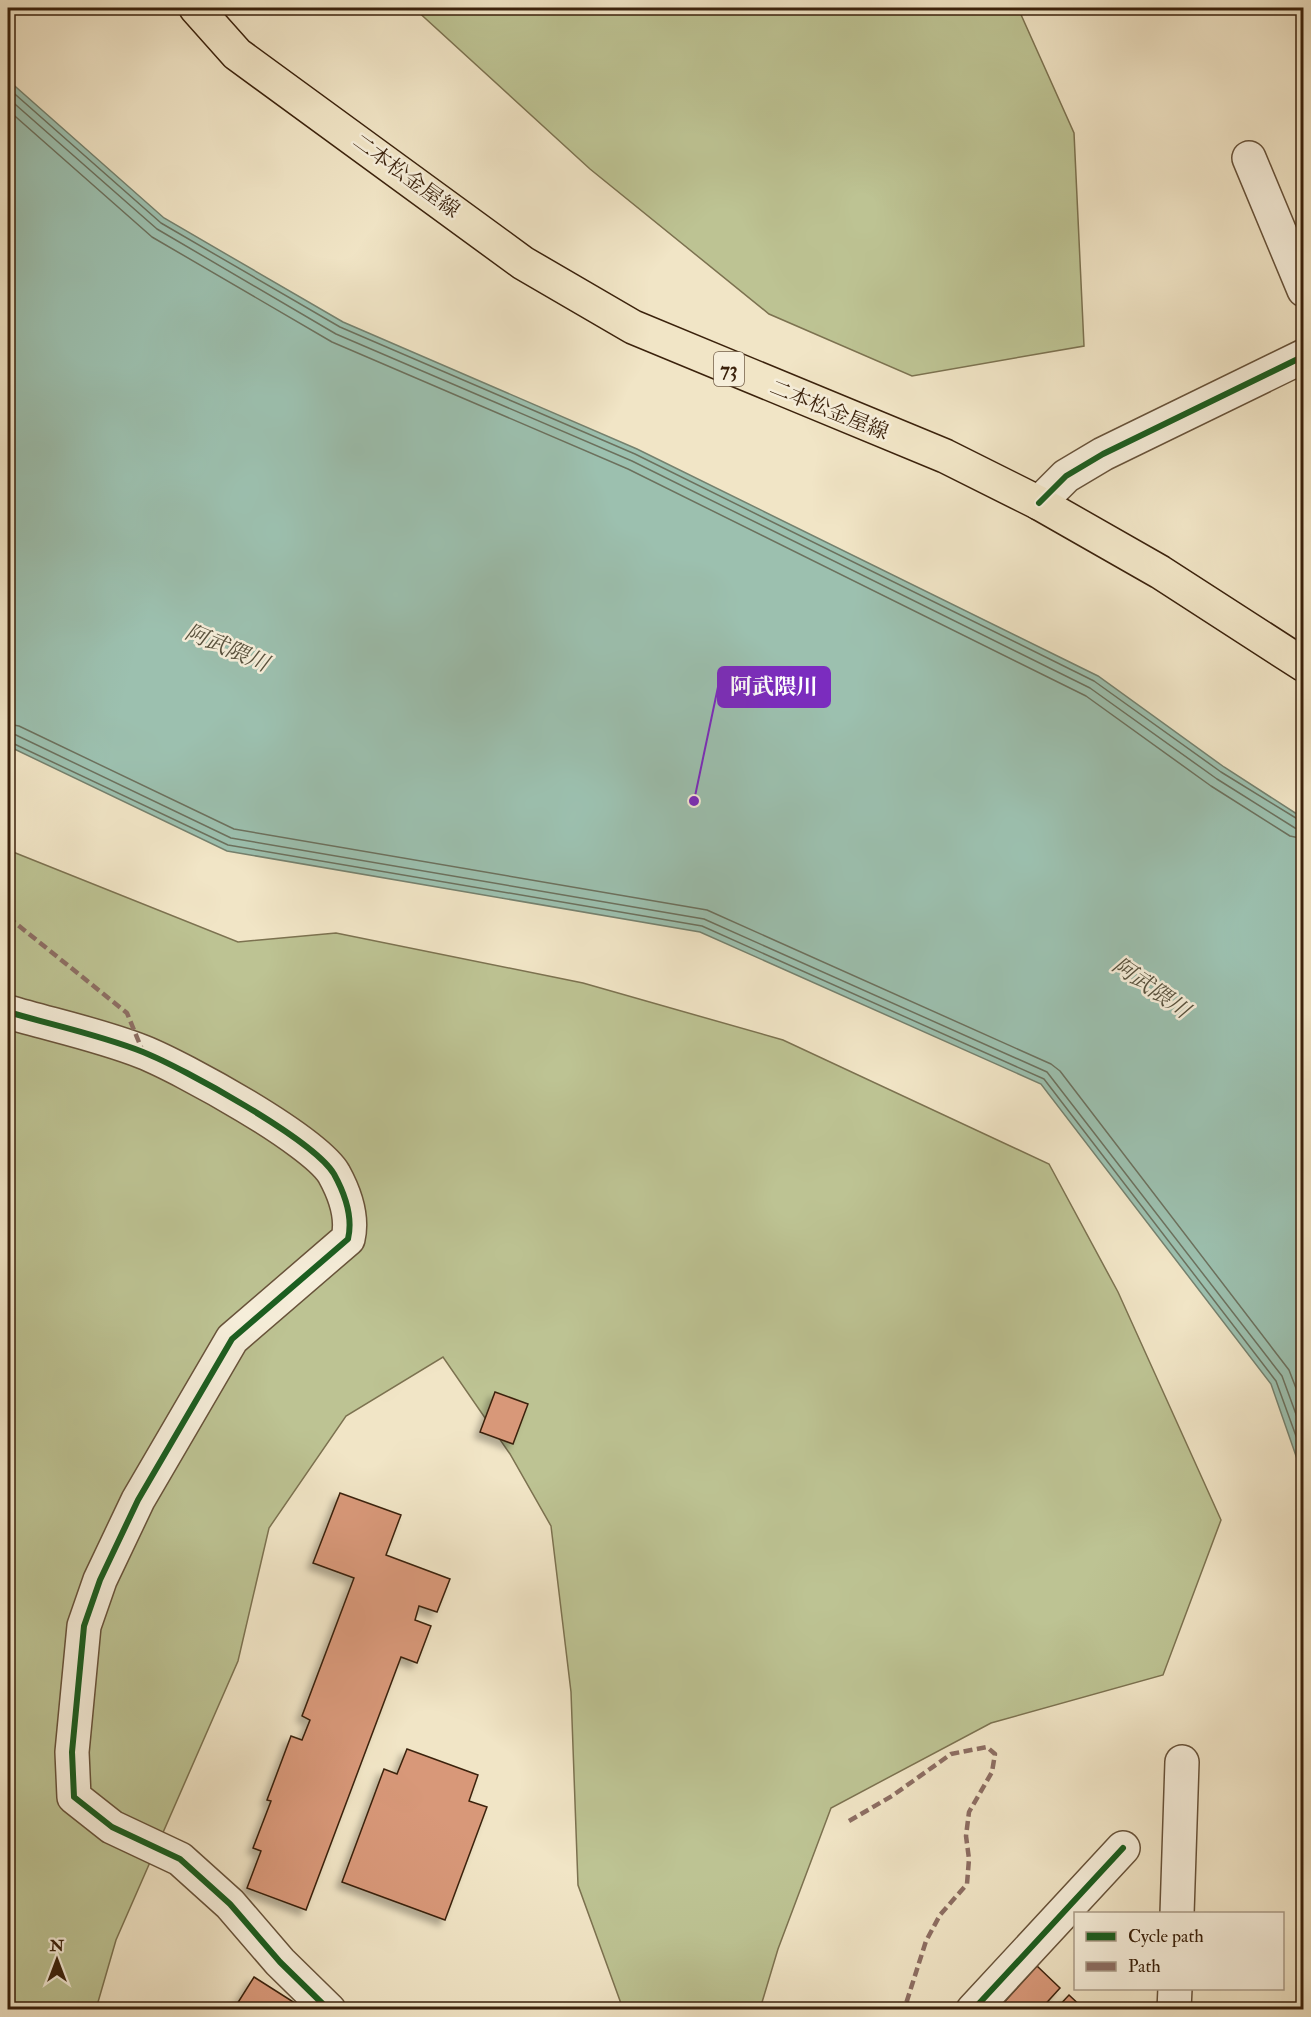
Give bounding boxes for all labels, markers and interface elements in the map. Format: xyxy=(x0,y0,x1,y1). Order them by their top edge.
street label: 二本松金屋線 xyxy=(347,128,465,224)
road number: 73 xyxy=(714,352,744,386)
street label: 二本松金屋線 xyxy=(766,374,892,446)
water label: 阿武隈川 xyxy=(181,618,275,679)
callout: 阿武隈川 xyxy=(718,667,830,707)
text: 阿武隈川 xyxy=(730,673,818,701)
water label: 阿武隈川 xyxy=(1107,951,1197,1026)
legend xyxy=(1074,1912,1284,1990)
text: Cycle path xyxy=(1128,1925,1204,1948)
north arrow xyxy=(27,1930,87,1990)
text: N xyxy=(49,1936,65,1956)
text: Path xyxy=(1128,1955,1161,1978)

